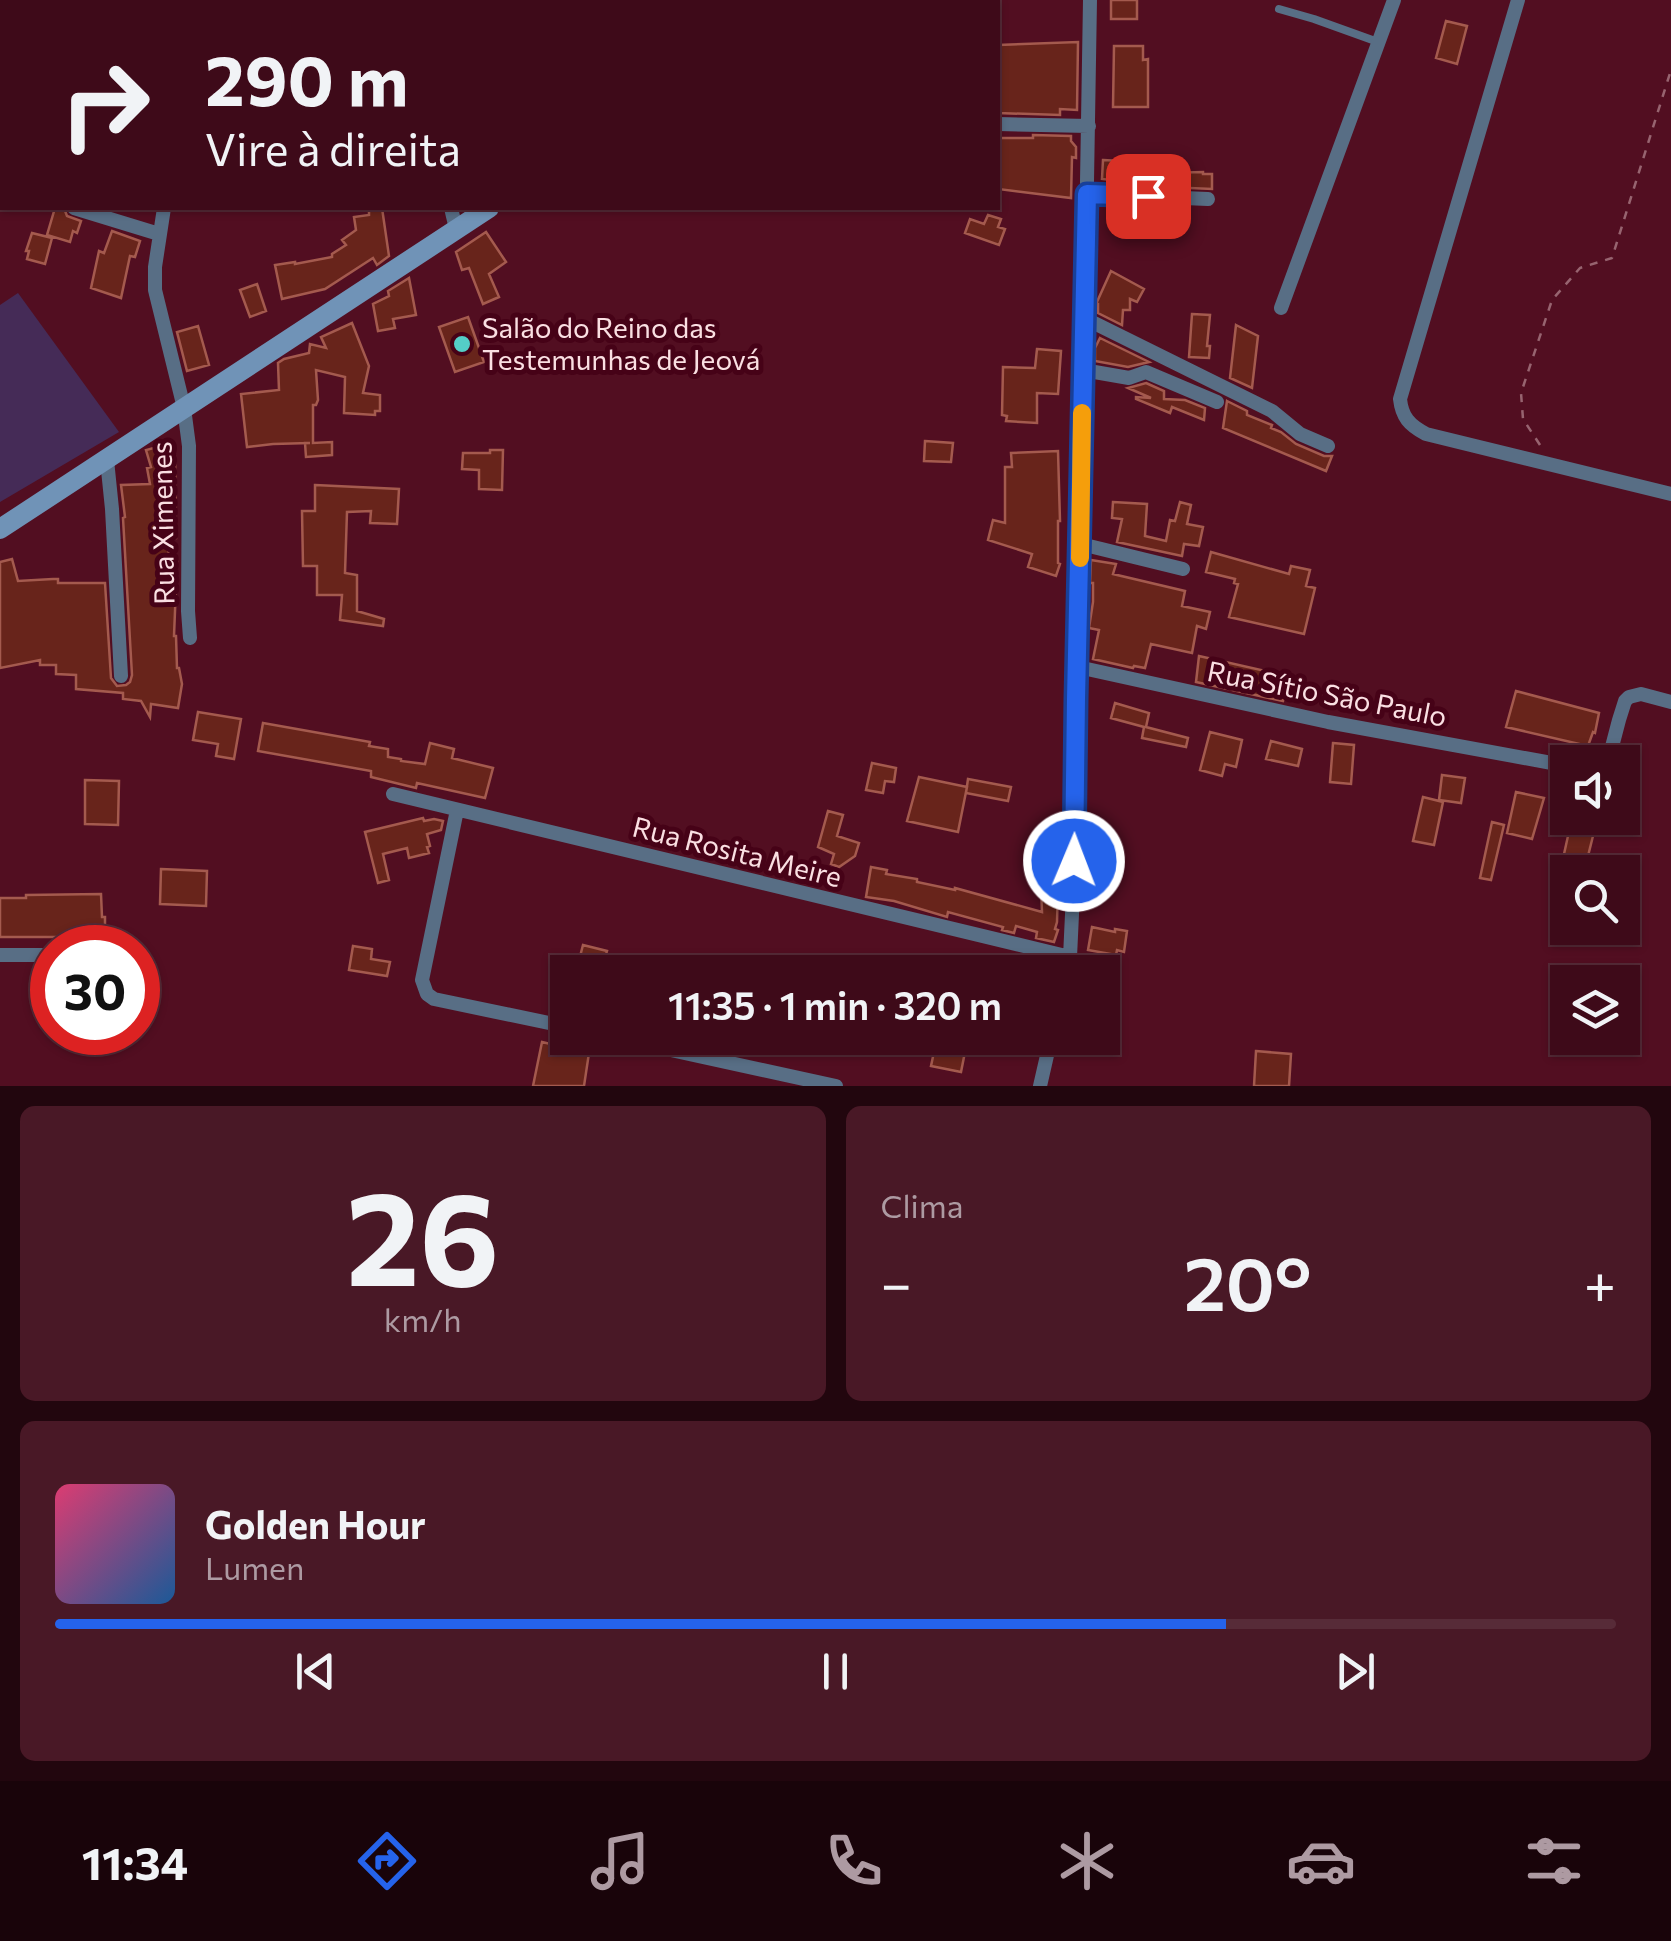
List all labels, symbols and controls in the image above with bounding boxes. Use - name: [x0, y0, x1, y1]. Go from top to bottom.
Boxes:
- text: 290 m: [205, 35, 409, 120]
- icon: right: [40, 40, 170, 170]
- text: Vire à direita: [205, 120, 461, 175]
- pin: [1106, 154, 1191, 239]
- icon: arrive: [1121, 169, 1176, 224]
- place label: Salão do Reino das Testemunhas de Jeová: [482, 310, 760, 376]
- marker: Salão do Reino das Testemunhas de Jeová: [451, 333, 473, 355]
- street label: Rua Ximenes: [144, 441, 180, 605]
- street label: Rua Sítio São Paulo: [1204, 653, 1450, 733]
- map controls: [1550, 745, 1640, 1055]
- button: sound: [1550, 745, 1640, 835]
- street label: Rua Rosita Meire: [629, 809, 845, 893]
- position arrow: [1022, 809, 1126, 913]
- button: search: [1550, 855, 1640, 945]
- speed limit sign: 30: [30, 925, 160, 1055]
- button: layers: [1550, 965, 1640, 1055]
- text: 11:35 · 1 min · 320 m: [668, 981, 1002, 1028]
- text: 26: [346, 1154, 499, 1313]
- text: Clima: [881, 1185, 963, 1225]
- text: 20°: [1184, 1235, 1312, 1326]
- text: −: [881, 1248, 912, 1315]
- text: +: [1584, 1248, 1616, 1315]
- text: km/h: [384, 1299, 462, 1339]
- text: Golden Hour: [205, 1500, 426, 1547]
- text: Lumen: [205, 1547, 304, 1587]
- icon: previous: [288, 1644, 343, 1699]
- icon: pause: [808, 1644, 863, 1699]
- icon: next: [1328, 1644, 1383, 1699]
- icon: directions: [352, 1826, 422, 1896]
- icon: music: [585, 1826, 655, 1896]
- icon: phone: [819, 1826, 889, 1896]
- icon: climate: [1052, 1826, 1122, 1896]
- icon: car: [1286, 1826, 1356, 1896]
- icon: filters: [1519, 1826, 1589, 1896]
- text: 11:34: [82, 1834, 188, 1889]

